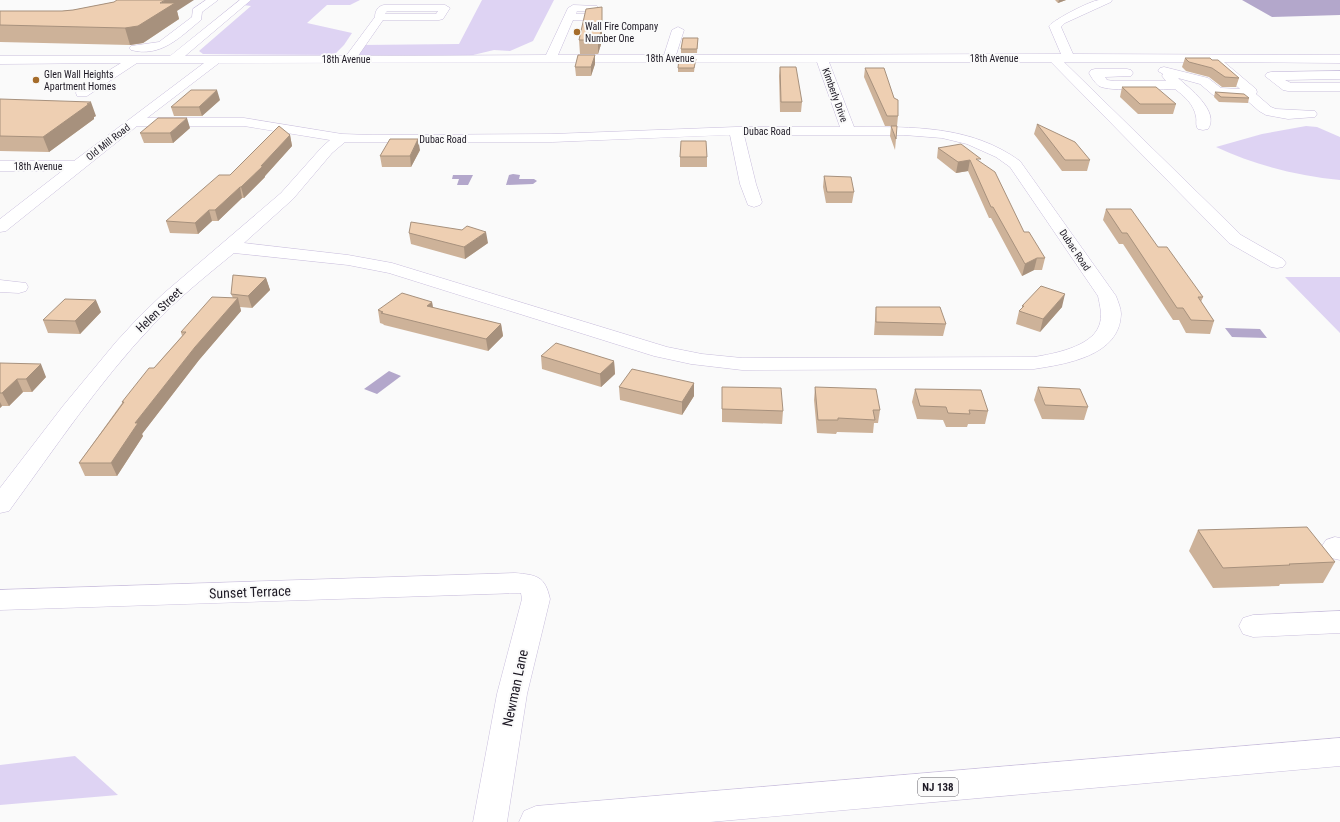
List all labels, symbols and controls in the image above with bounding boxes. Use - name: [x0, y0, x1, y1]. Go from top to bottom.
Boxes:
- place label: Wall Fire Company Number One: [585, 21, 658, 44]
- marker: Wall Fire Company Number One: [572, 27, 582, 37]
- street label: 18th Avenue: [646, 53, 695, 64]
- street label: 18th Avenue: [970, 53, 1019, 64]
- street label: 18th Avenue: [322, 54, 371, 65]
- street label: Kimberly Drive: [820, 66, 850, 124]
- place label: Glen Wall Heights Apartment Homes: [44, 69, 116, 92]
- marker: Glen Wall Heights Apartment Homes: [31, 75, 41, 85]
- street label: Old Mill Road: [84, 122, 132, 162]
- street label: Dubac Road: [743, 126, 791, 137]
- street label: Dubac Road: [419, 134, 467, 145]
- street label: 18th Avenue: [14, 161, 63, 172]
- street label: Dubac Road: [1057, 227, 1093, 273]
- street label: Helen Street: [133, 284, 185, 335]
- street label: Sunset Terrace: [209, 583, 292, 601]
- street label: Newman Lane: [499, 648, 531, 728]
- road number: NJ 138: [918, 778, 958, 796]

